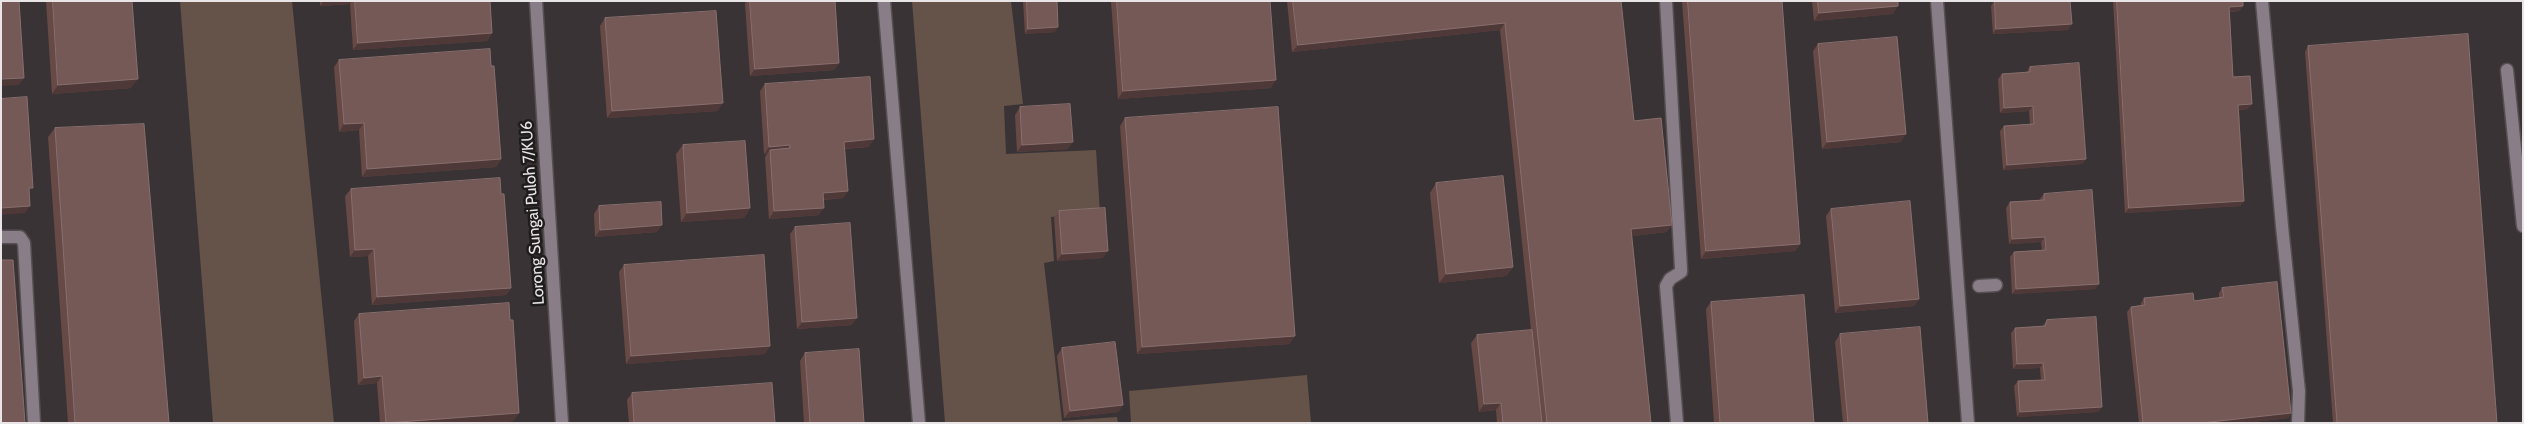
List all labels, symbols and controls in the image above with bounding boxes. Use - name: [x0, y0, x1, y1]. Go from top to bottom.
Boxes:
- street label: Lorong Sungai Puloh 7/KU6: [517, 120, 549, 306]

